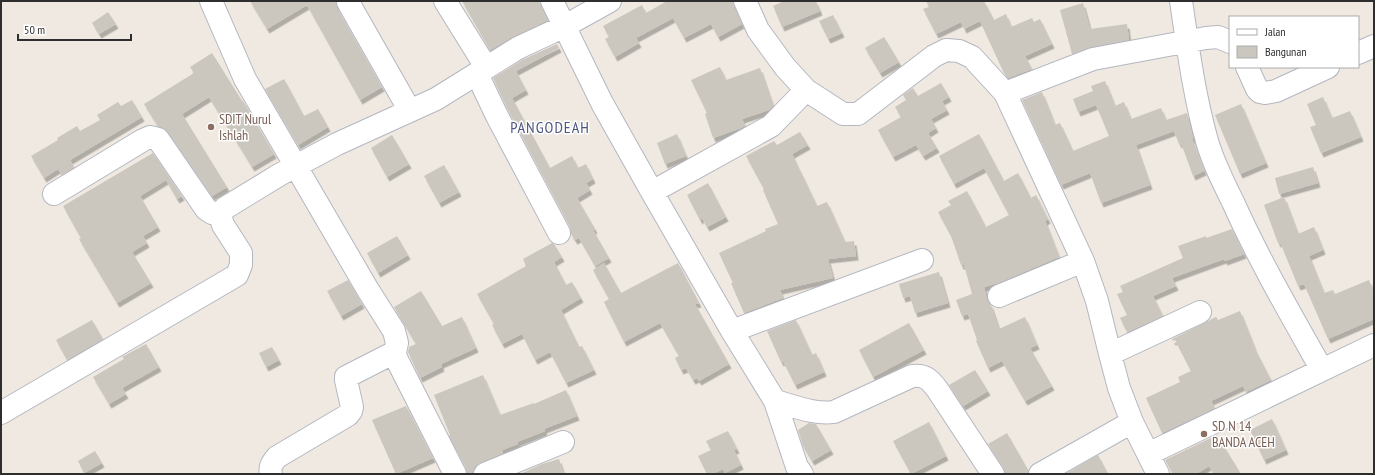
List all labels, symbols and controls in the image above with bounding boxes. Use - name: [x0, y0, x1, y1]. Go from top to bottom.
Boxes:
- scale bar: [18, 16, 131, 42]
- legend: [1229, 16, 1359, 68]
- text: 50 m: [24, 22, 45, 37]
- text: Jalan: [1264, 24, 1286, 39]
- text: Bangunan: [1265, 44, 1306, 59]
- place label: SDIT Nurul Ishlah: [219, 110, 272, 144]
- district label: PANGODEAH: [510, 117, 590, 137]
- marker: SDIT Nurul Ishlah: [206, 122, 216, 132]
- place label: SD N 14 BANDA ACEH: [1212, 417, 1275, 451]
- marker: SD N 14 BANDA ACEH: [1199, 429, 1209, 439]

